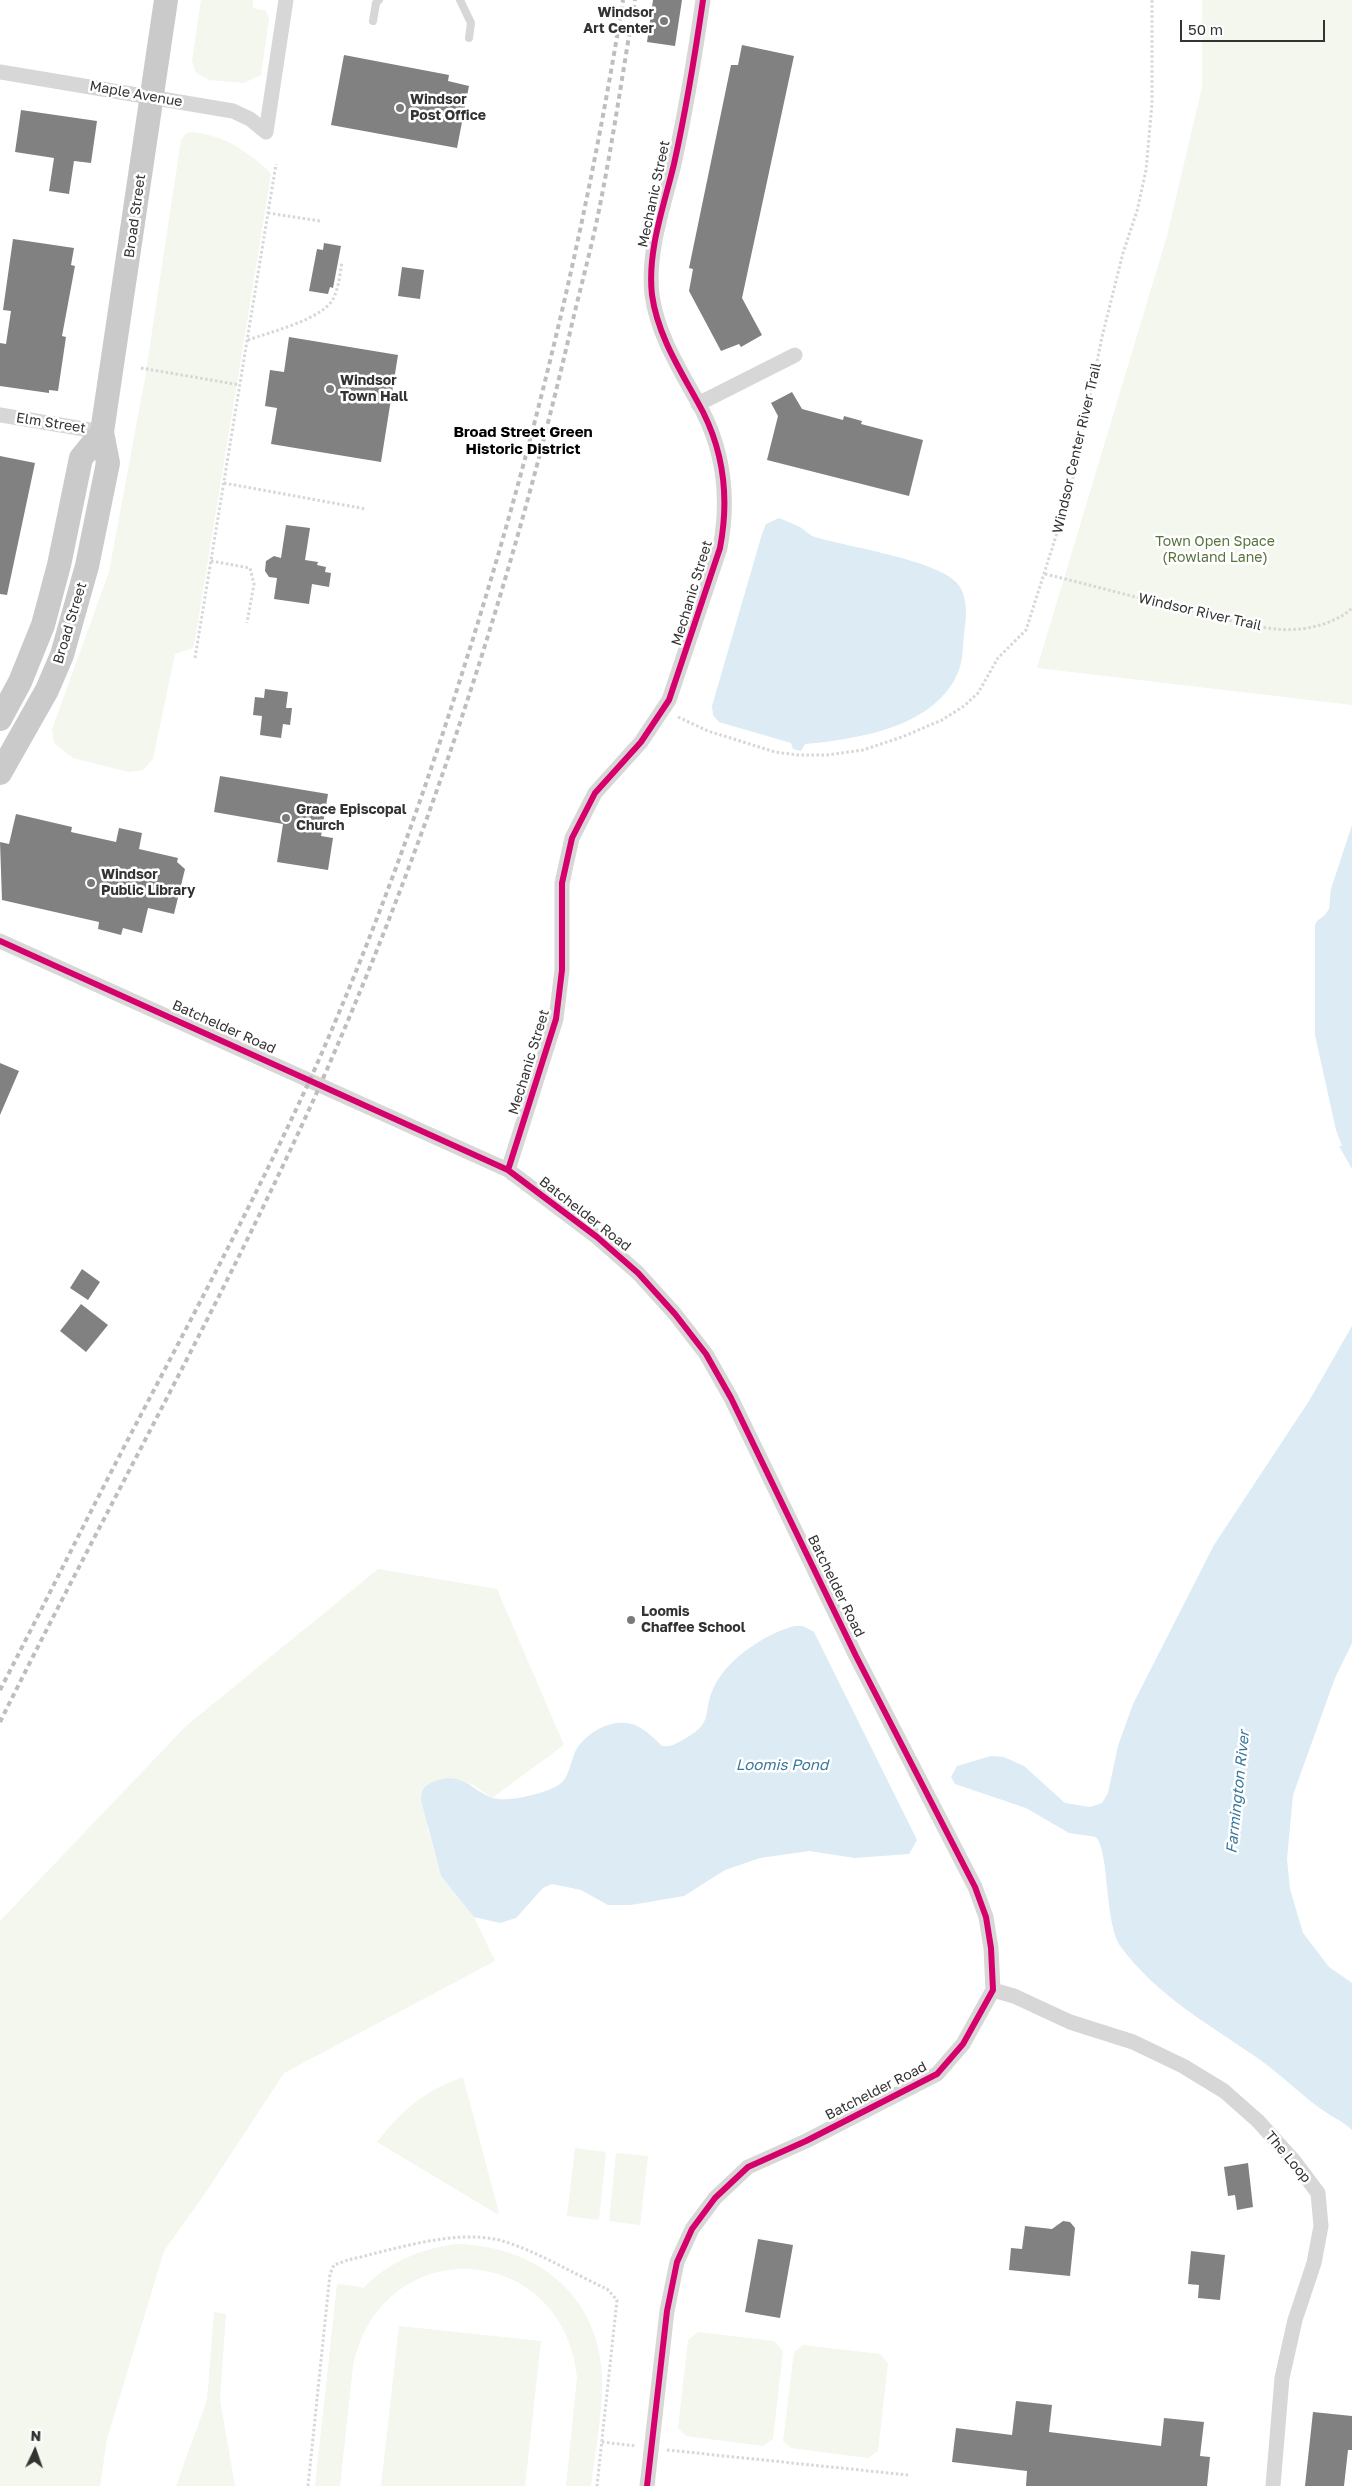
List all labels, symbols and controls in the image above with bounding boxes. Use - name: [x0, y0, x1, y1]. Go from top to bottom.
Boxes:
- place label: Windsor Art Center: [583, 5, 654, 38]
- scale bar: [1182, 10, 1327, 42]
- marker: Windsor Art Center: [658, 15, 670, 27]
- text: 50 m: [1188, 20, 1223, 38]
- street label: Maple Avenue: [88, 78, 184, 110]
- place label: Windsor Post Office: [410, 92, 486, 124]
- marker: Windsor Post Office: [394, 102, 406, 114]
- street label: Mechanic Street: [634, 139, 674, 249]
- street label: Broad Street: [121, 173, 149, 259]
- street label: Windsor Center River Trail: [1049, 361, 1105, 535]
- place label: Windsor Town Hall: [340, 373, 408, 406]
- marker: Windsor Town Hall: [324, 383, 336, 395]
- street label: Elm Street: [15, 409, 87, 437]
- district label: Broad Street Green Historic District: [453, 423, 593, 458]
- park label: Town Open Space (Rowland Lane): [1155, 534, 1275, 566]
- street label: Mechanic Street: [668, 538, 716, 648]
- street label: Broad Street: [50, 580, 90, 666]
- street label: Windsor River Trail: [1137, 590, 1263, 634]
- place label: Grace Episcopal Church: [296, 802, 406, 834]
- marker: Grace Episcopal Church: [280, 812, 292, 824]
- place label: Windsor Public Library: [101, 867, 195, 900]
- marker: Windsor Public Library: [85, 877, 97, 889]
- street label: Batchelder Road: [170, 997, 278, 1057]
- street label: Mechanic Street: [505, 1007, 553, 1117]
- street label: Batchelder Road: [536, 1173, 634, 1255]
- street label: Batchelder Road: [804, 1532, 868, 1640]
- place label: Loomis Chaffee School: [641, 1604, 745, 1636]
- marker: Loomis Chaffee School: [625, 1614, 637, 1626]
- water label: Farmington River: [1223, 1730, 1253, 1854]
- water label: Loomis Pond: [736, 1756, 828, 1774]
- street label: Batchelder Road: [823, 2058, 929, 2124]
- street label: The Loop: [1262, 2128, 1314, 2186]
- north arrow: [10, 2426, 60, 2476]
- text: N: [30, 2427, 42, 2444]

